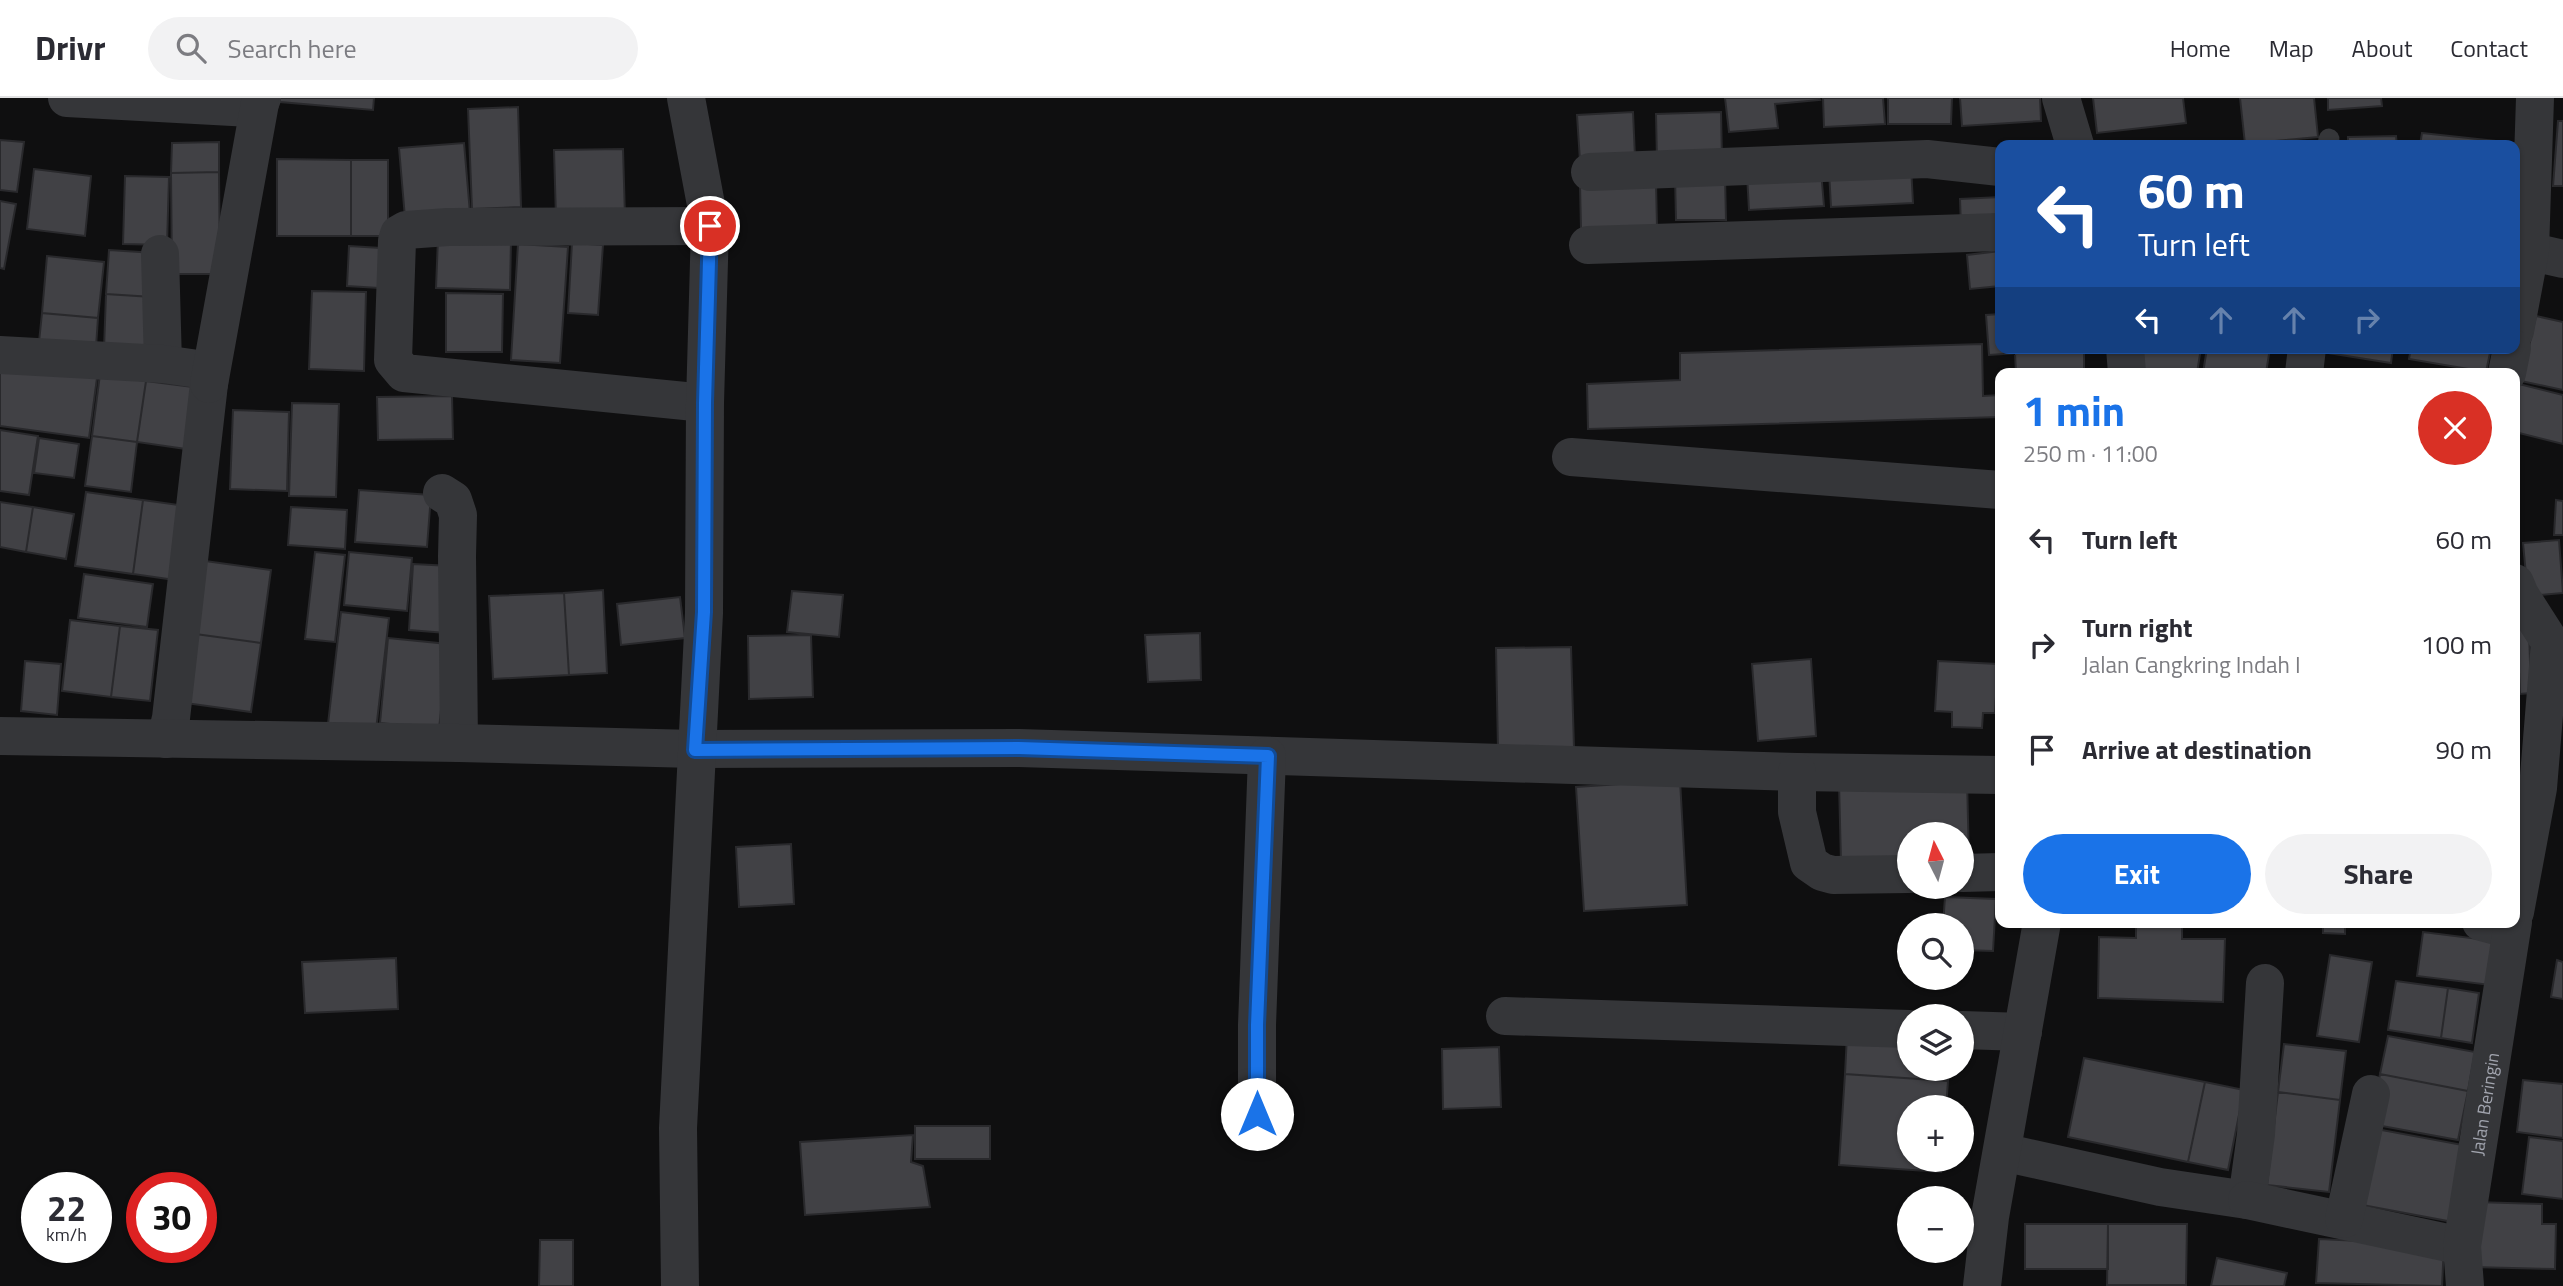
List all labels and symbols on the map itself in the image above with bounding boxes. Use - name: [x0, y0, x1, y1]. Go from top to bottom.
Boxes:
- pin: [680, 196, 740, 256]
- north arrow: [1897, 822, 1974, 900]
- street label: Jalan Beringin: [2463, 1050, 2506, 1157]
- position arrow: [1220, 1077, 1294, 1151]
- speed limit sign: 30: [126, 1172, 217, 1263]

